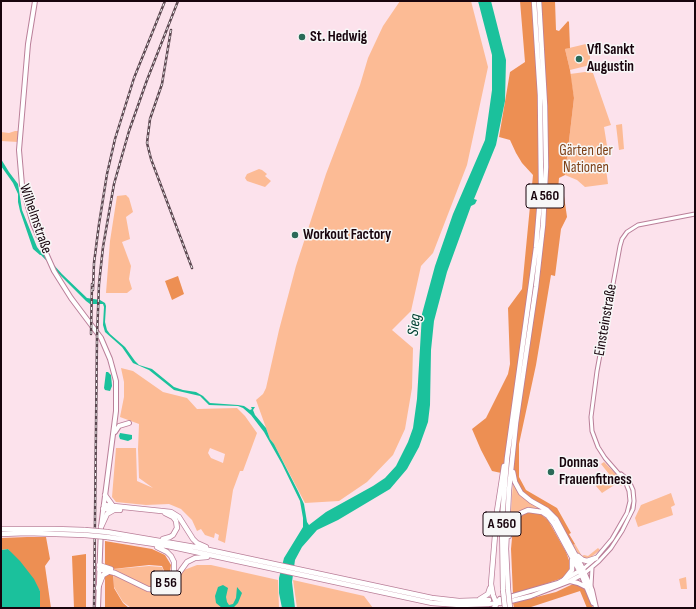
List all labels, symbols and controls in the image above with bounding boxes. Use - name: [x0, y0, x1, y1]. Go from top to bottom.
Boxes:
- place label: St. Hedwig: [310, 28, 367, 46]
- marker: St. Hedwig: [297, 32, 307, 42]
- place label: Vfl Sankt Augustin: [587, 41, 634, 76]
- marker: Vfl Sankt Augustin: [574, 54, 584, 64]
- park label: Gärten der Nationen: [559, 142, 613, 177]
- street label: Wilhelmstraße: [15, 182, 55, 256]
- road number: A 560: [526, 184, 564, 208]
- place label: Workout Factory: [303, 226, 391, 244]
- marker: Workout Factory: [290, 230, 300, 240]
- street label: Einsteinstraße: [591, 283, 621, 357]
- water label: Sieg: [404, 313, 426, 337]
- place label: Donnas Frauenfitness: [559, 454, 632, 489]
- marker: Donnas Frauenfitness: [546, 467, 556, 477]
- road number: A 560: [483, 512, 521, 536]
- road number: B 56: [151, 571, 181, 595]

